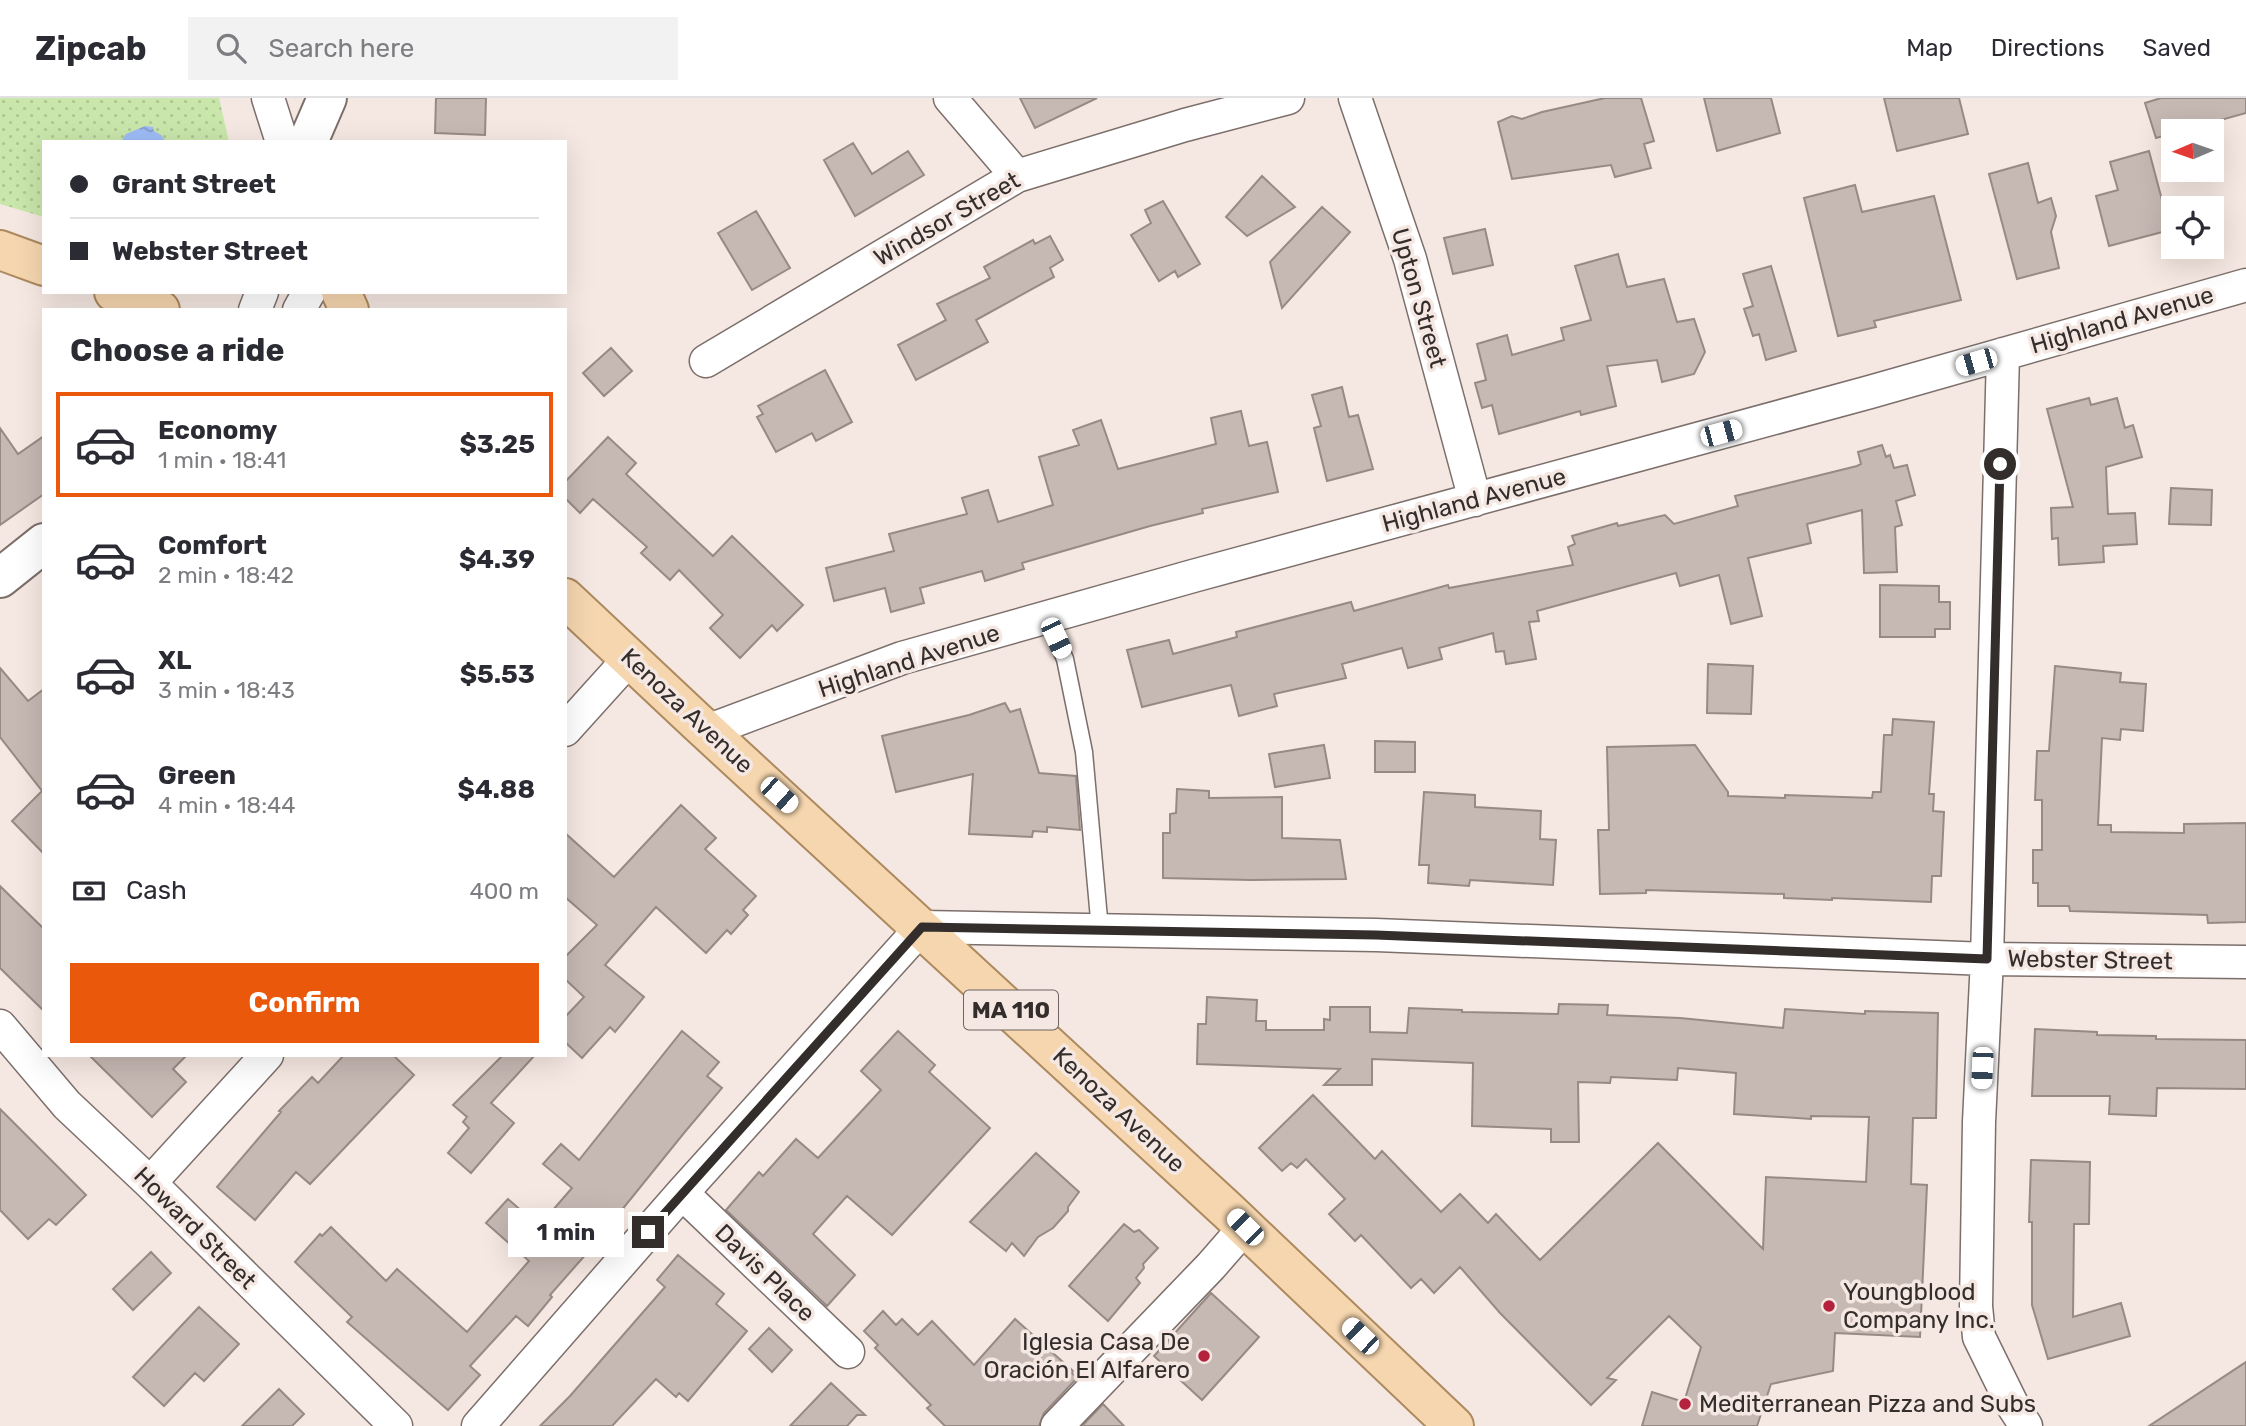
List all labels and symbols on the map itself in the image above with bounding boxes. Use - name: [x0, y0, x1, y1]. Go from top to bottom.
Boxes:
- north arrow: [2161, 119, 2224, 182]
- street label: Windsor Street: [869, 166, 1025, 272]
- street label: Upton Street: [1386, 225, 1452, 371]
- street label: Highland Avenue: [2027, 280, 2217, 360]
- car: [1953, 346, 2000, 378]
- car: [1698, 417, 1745, 449]
- route start: [1984, 448, 2016, 480]
- street label: Highland Avenue: [1379, 462, 1569, 538]
- car: [1038, 615, 1075, 661]
- street label: Highland Avenue: [815, 618, 1003, 704]
- street label: Kenoza Avenue: [615, 643, 759, 779]
- car: [757, 773, 802, 817]
- street label: Webster Street: [2007, 945, 2173, 975]
- road number: MA 110: [964, 990, 1058, 1029]
- street label: Kenoza Avenue: [1047, 1042, 1191, 1178]
- car: [1971, 1046, 1994, 1090]
- street label: Howard Street: [128, 1161, 262, 1295]
- car: [1223, 1205, 1268, 1249]
- callout: 1 min: [508, 1208, 624, 1256]
- route end: [632, 1216, 664, 1248]
- street label: Davis Place: [709, 1218, 821, 1328]
- place label: Youngblood Company Inc.: [1843, 1278, 1995, 1334]
- marker: Youngblood Company Inc.: [1821, 1298, 1837, 1314]
- car: [1338, 1314, 1383, 1358]
- place label: Iglesia Casa De Oración El Alfarero: [983, 1328, 1190, 1384]
- marker: Iglesia Casa De Oración El Alfarero: [1196, 1348, 1212, 1364]
- place label: Mediterranean Pizza and Subs: [1699, 1390, 2036, 1418]
- marker: Mediterranean Pizza and Subs: [1677, 1396, 1693, 1412]

